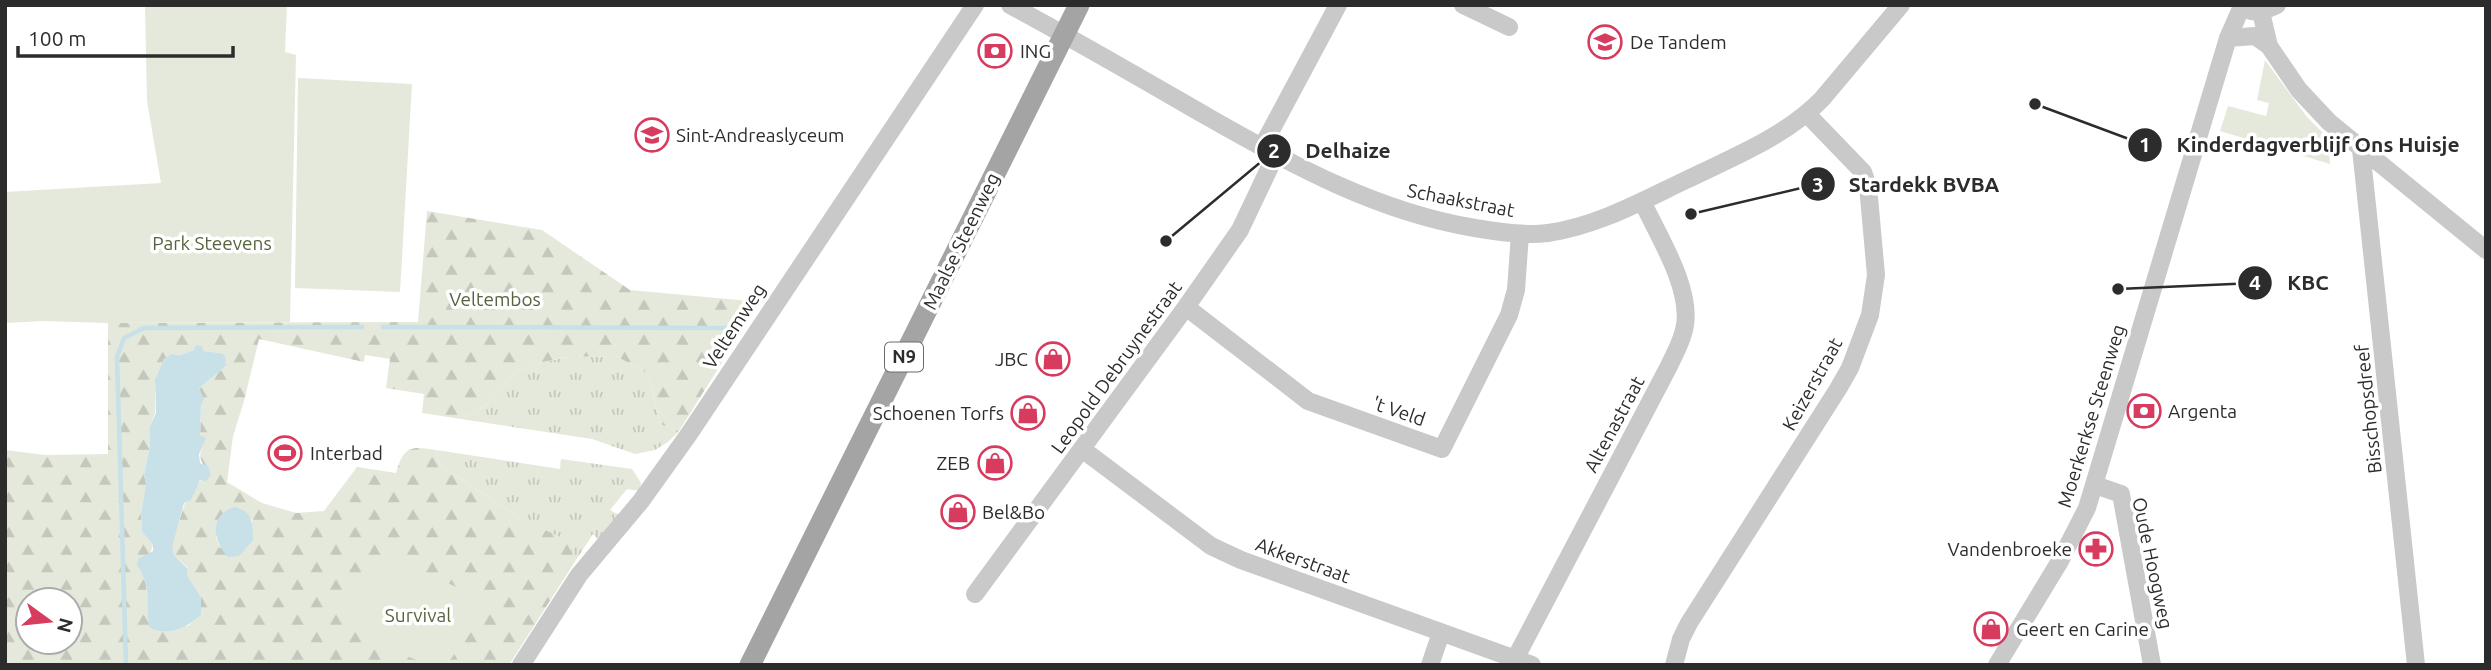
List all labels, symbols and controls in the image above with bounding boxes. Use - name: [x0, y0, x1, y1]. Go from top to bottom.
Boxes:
- scale bar: [18, 14, 233, 58]
- school or university icon: De Tandem: [1586, 23, 1624, 61]
- text: 100 m: [28, 26, 86, 50]
- place label: De Tandem: [1630, 31, 1727, 53]
- bank icon: ING: [976, 32, 1014, 70]
- place label: ING: [1020, 40, 1051, 62]
- school or university icon: Sint-Andreaslyceum: [633, 116, 671, 154]
- place label: Sint-Andreaslyceum: [676, 124, 844, 146]
- callout: Kinderdagverblijf Ons Huisje: [2128, 124, 2474, 166]
- callout: Delhaize: [1256, 130, 1405, 172]
- text: 1: [2139, 132, 2151, 156]
- text: Kinderdagverblijf Ons Huisje: [2177, 132, 2460, 156]
- text: 2: [1268, 138, 1280, 162]
- text: Delhaize: [1305, 138, 1391, 162]
- callout: Stardekk BVBA: [1800, 163, 2013, 205]
- street label: Maalse Steenweg: [918, 169, 1004, 313]
- text: 3: [1812, 172, 1824, 196]
- text: Stardekk BVBA: [1849, 172, 1999, 196]
- street label: Schaakstraat: [1406, 179, 1517, 221]
- park label: Park Steevens: [152, 232, 272, 254]
- callout: KBC: [2238, 262, 2342, 304]
- text: 4: [2249, 270, 2261, 294]
- text: KBC: [2287, 270, 2329, 294]
- street label: Leopold Debruynestraat: [1046, 276, 1186, 457]
- street label: Veltemweg: [698, 279, 770, 373]
- park label: Veltembos: [449, 288, 541, 310]
- street label: Moerkerkse Steenweg: [2053, 322, 2129, 510]
- street label: Keizerstraat: [1778, 333, 1847, 434]
- shop icon: JBC: [1034, 340, 1072, 378]
- road number: N9: [885, 342, 923, 372]
- street label: Bisschopsdreef: [2350, 343, 2386, 475]
- place label: JBC: [995, 348, 1028, 370]
- street label: Altenastraat: [1579, 372, 1649, 476]
- street label: 't Veld: [1370, 392, 1428, 430]
- bank icon: Argenta: [2125, 392, 2163, 430]
- shop icon: Schoenen Torfs: [1009, 394, 1047, 432]
- place label: Argenta: [2168, 400, 2237, 422]
- place label: Schoenen Torfs: [873, 402, 1004, 424]
- sports icon: Interbad: [266, 434, 304, 472]
- place label: Interbad: [310, 442, 383, 464]
- shop icon: ZEB: [976, 444, 1014, 482]
- place label: ZEB: [937, 452, 970, 474]
- shop icon: Bel&Bo: [939, 493, 977, 531]
- street label: Oude Hoogweg: [2128, 495, 2178, 631]
- place label: Bel&Bo: [982, 501, 1045, 523]
- pharmacy icon: Vandenbroeke: [2077, 530, 2115, 568]
- street label: Akkerstraat: [1253, 533, 1354, 587]
- place label: Vandenbroeke: [1948, 538, 2072, 560]
- north arrow: [14, 586, 84, 656]
- park label: Survival: [385, 604, 451, 626]
- shop icon: Geert en Carine: [1972, 610, 2010, 648]
- text: N: [53, 616, 78, 635]
- place label: Geert en Carine: [2016, 618, 2149, 640]

